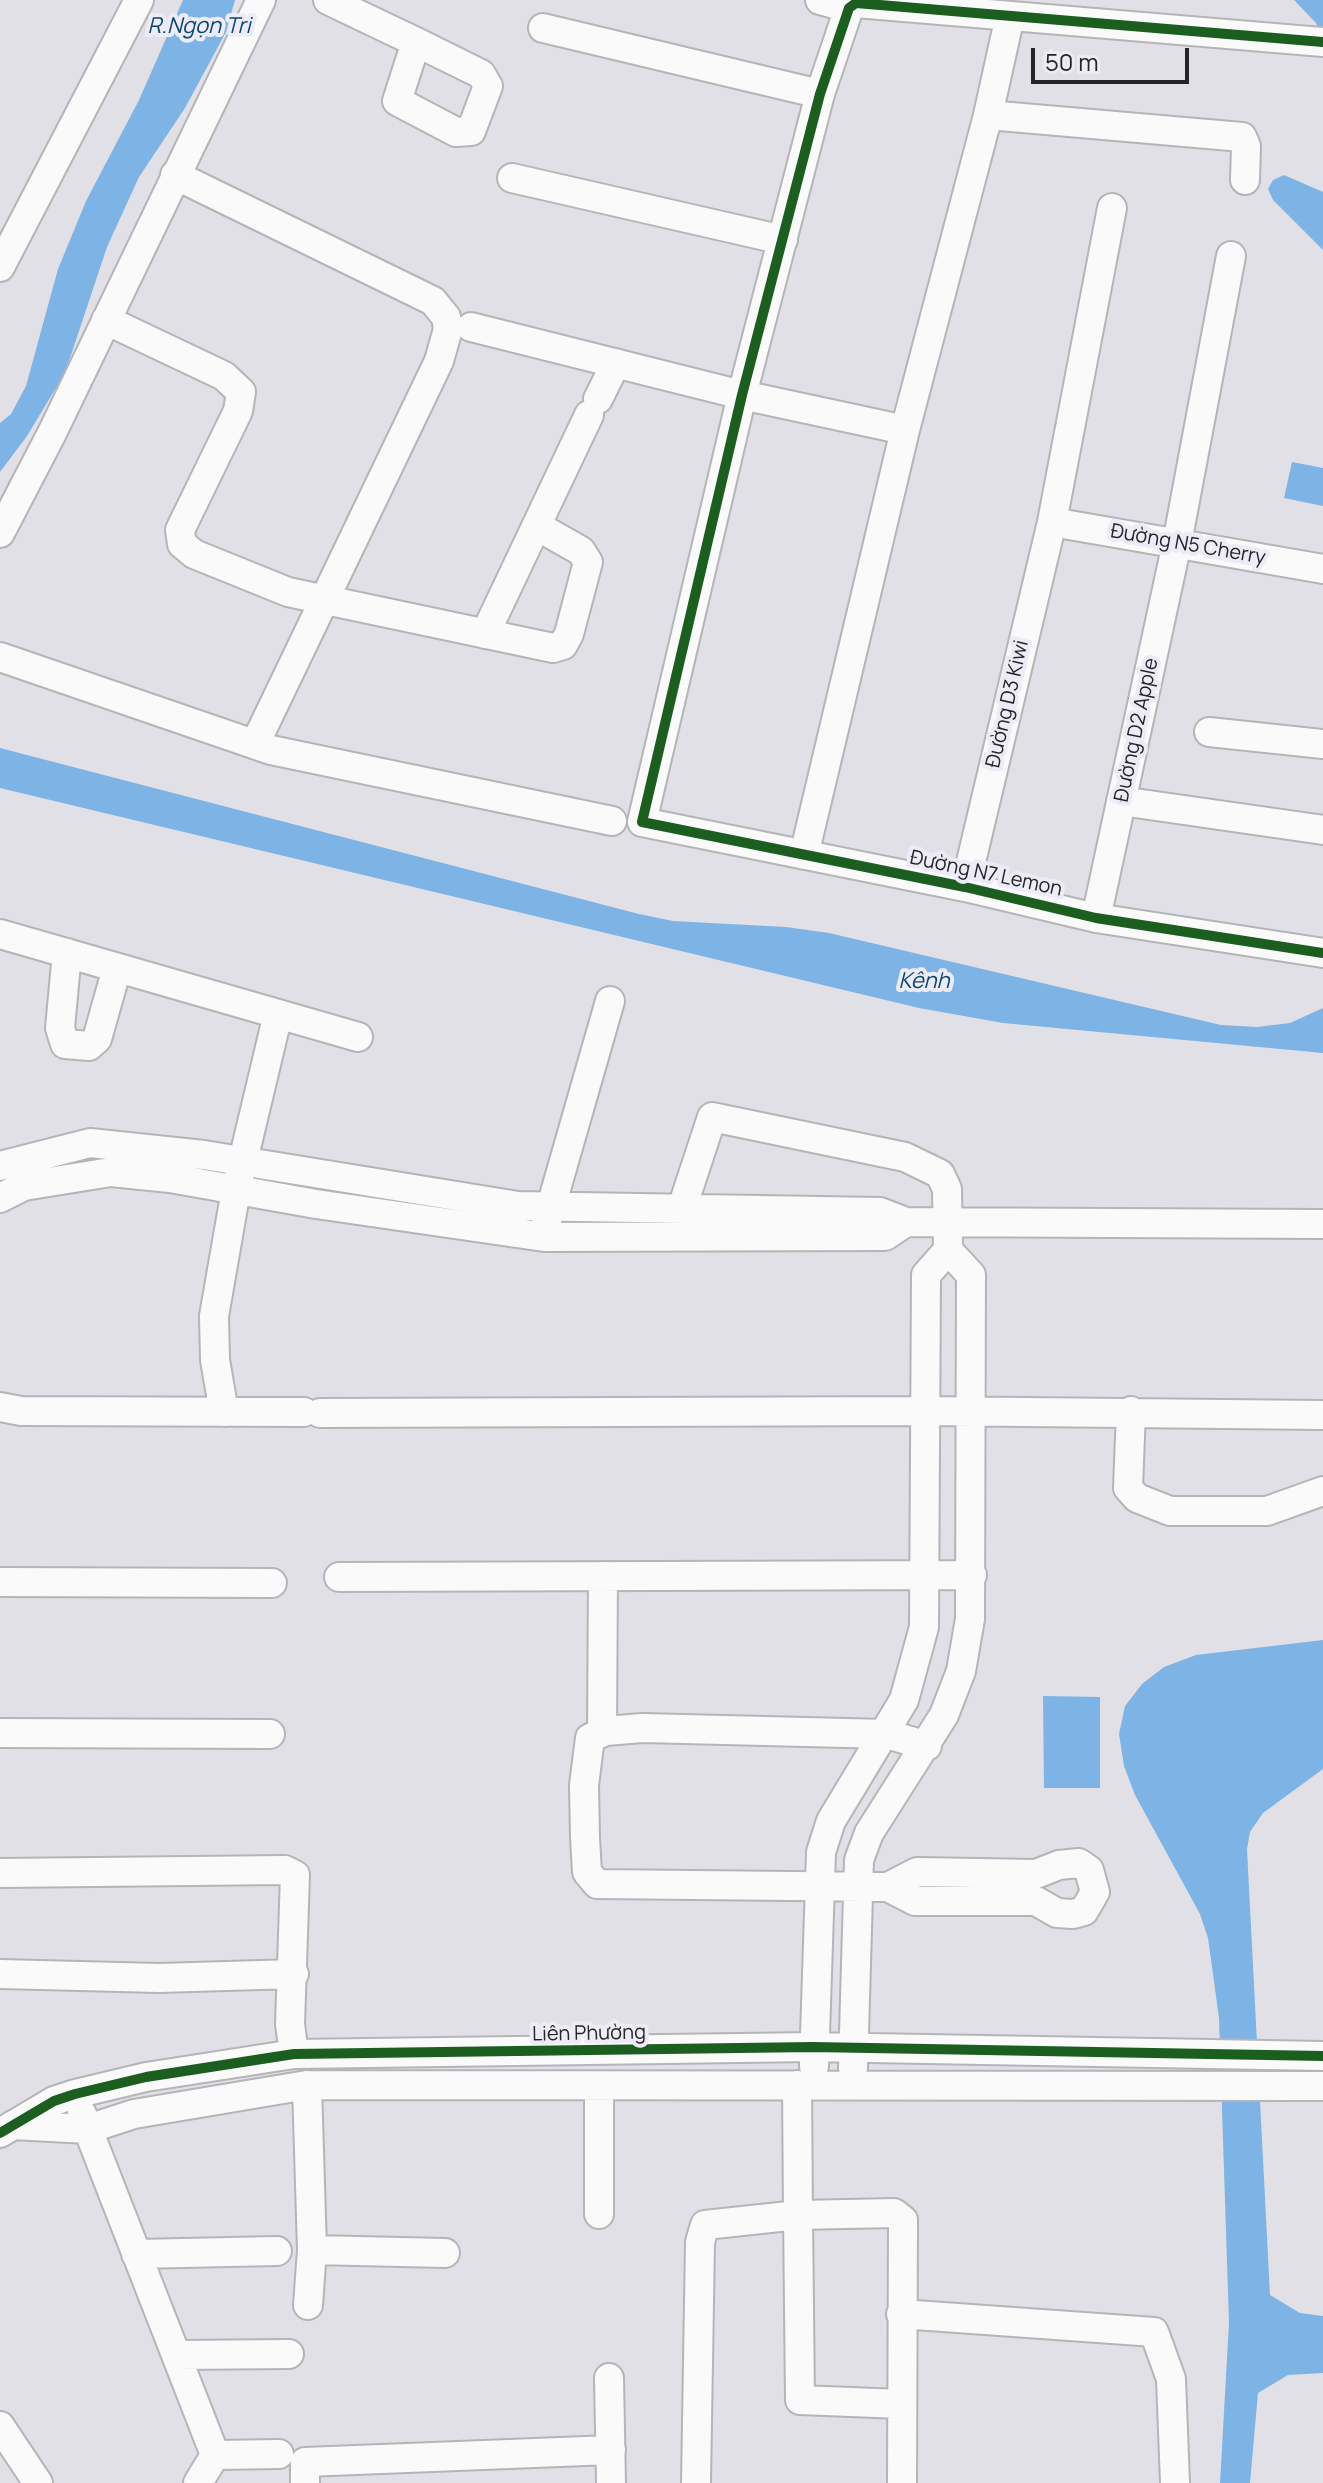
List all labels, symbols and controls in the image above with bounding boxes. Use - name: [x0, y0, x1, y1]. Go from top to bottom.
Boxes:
- water label: R.Ngọn Tri: [147, 14, 251, 40]
- scale bar: [1035, 32, 1193, 82]
- text: 50 m: [1045, 45, 1099, 78]
- street label: Đường N5 Cherry: [1109, 520, 1267, 570]
- street label: Đường D3 Kiwi: [982, 638, 1034, 770]
- street label: Đường D2 Apple: [1110, 656, 1164, 804]
- street label: Đường N7 Lemon: [908, 846, 1064, 902]
- water label: Kênh: [898, 969, 950, 995]
- street label: Liên Phường: [532, 2021, 646, 2047]

